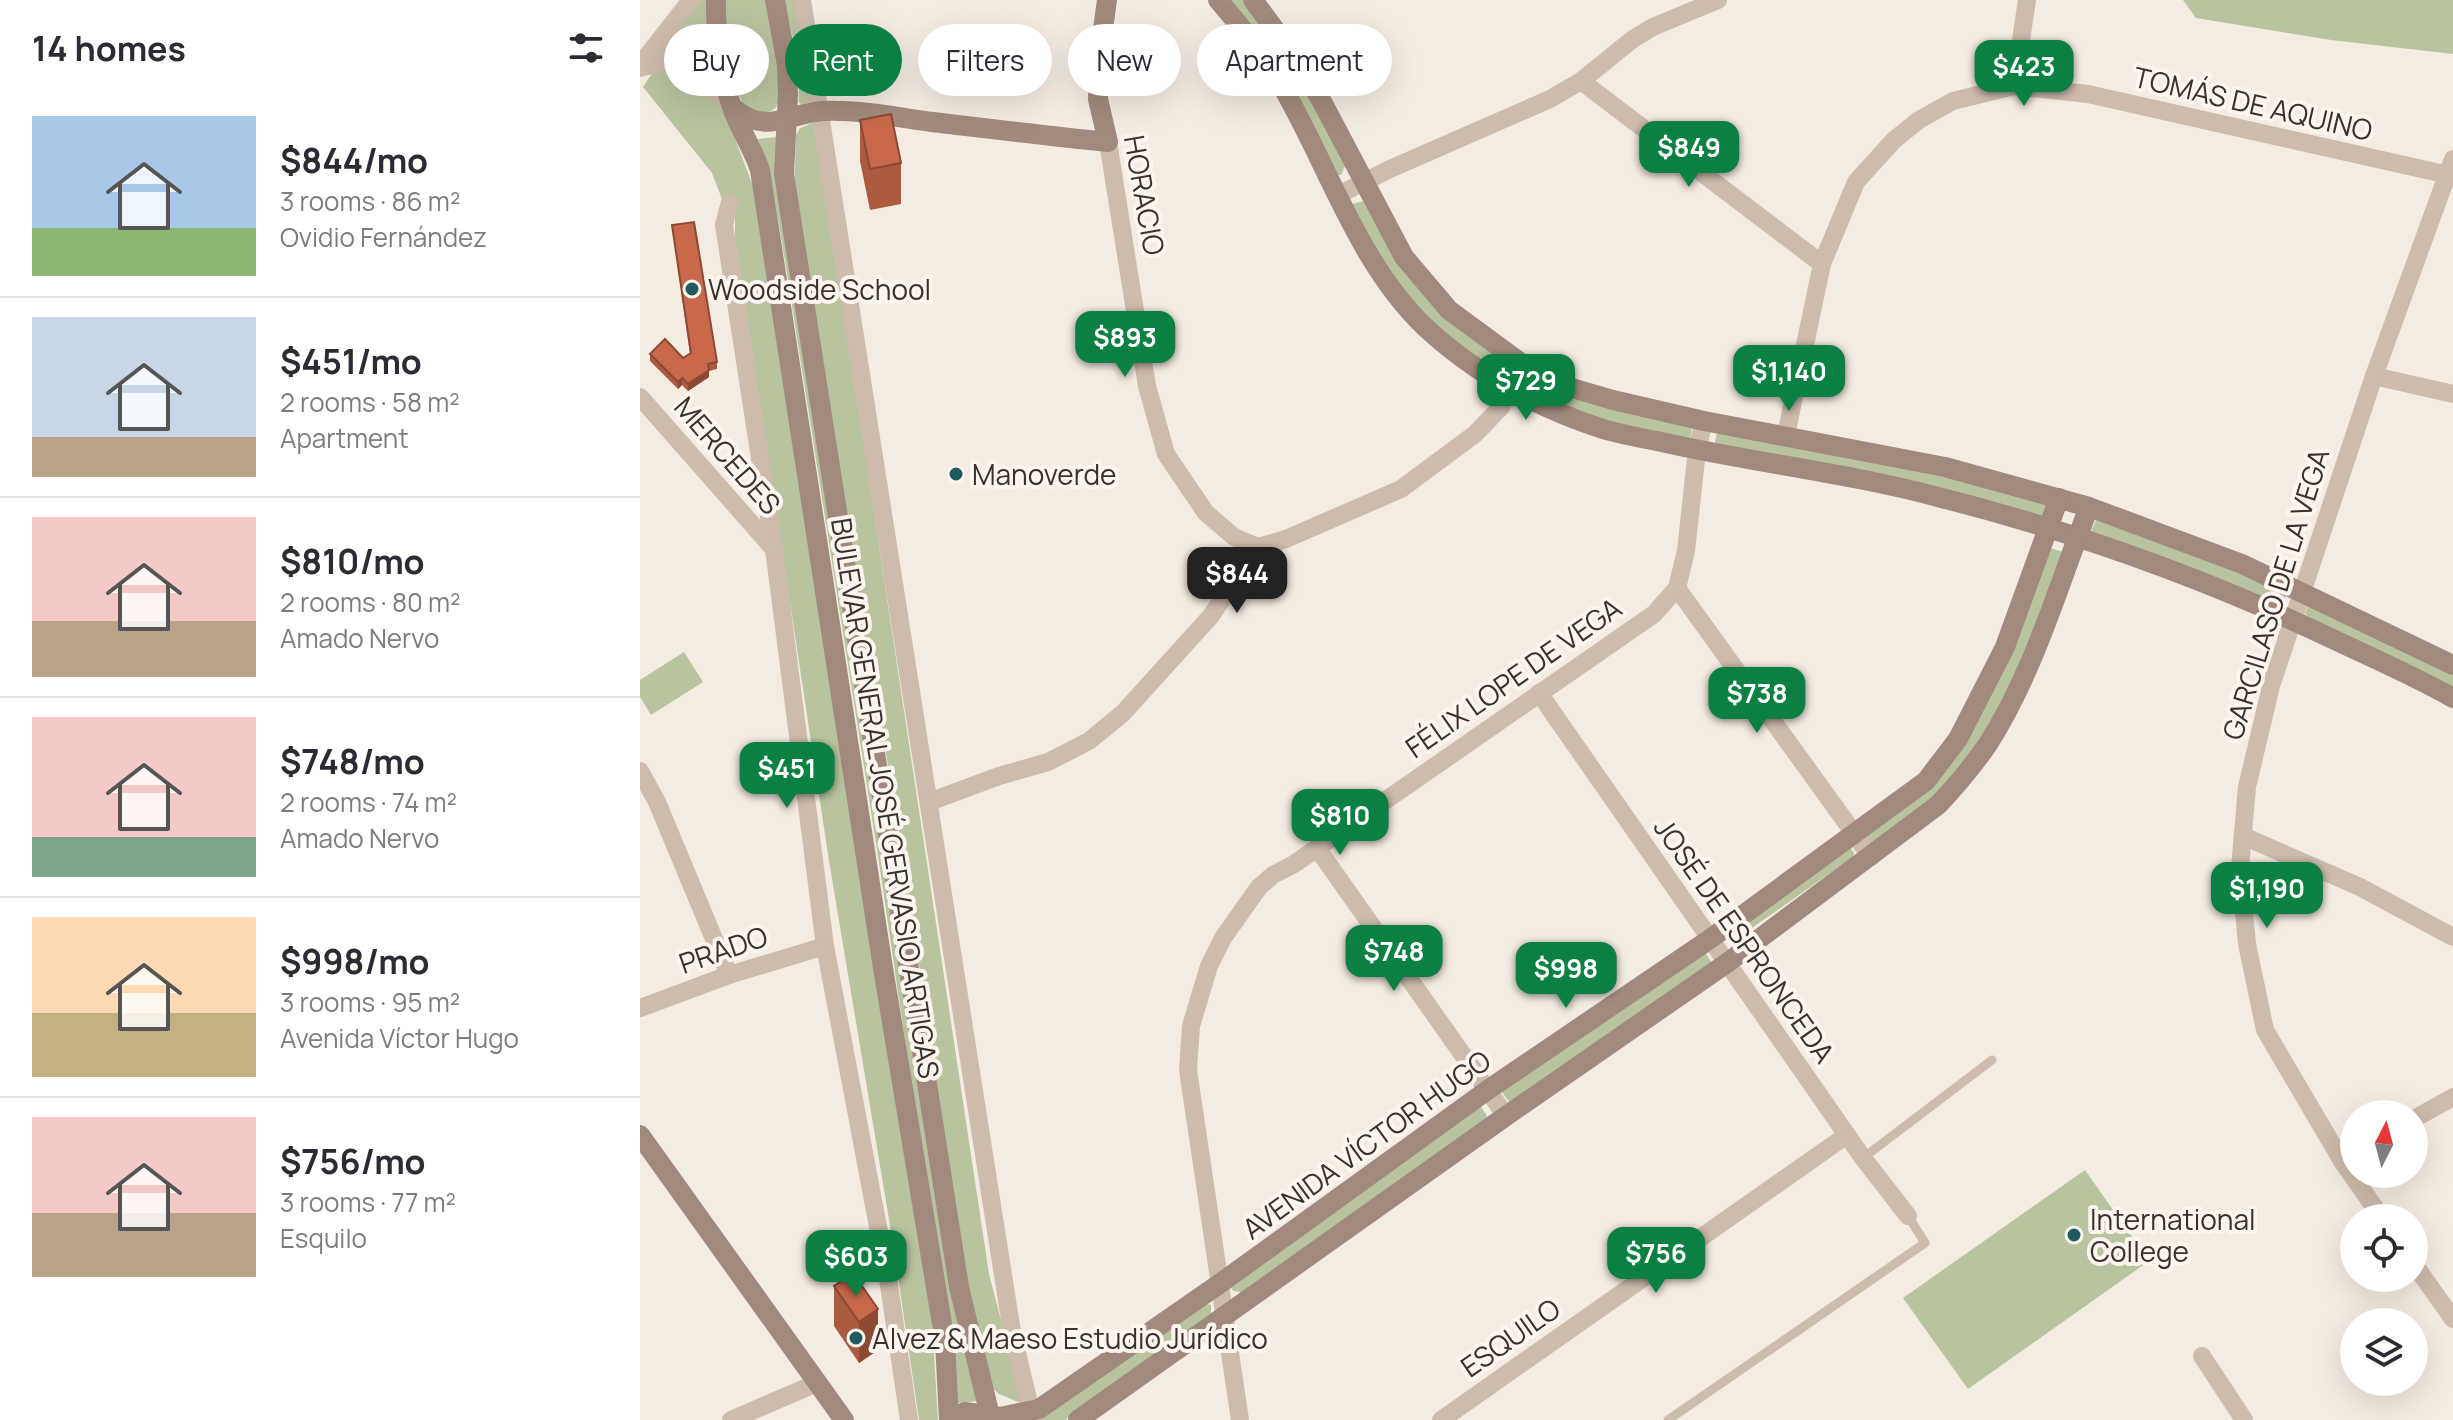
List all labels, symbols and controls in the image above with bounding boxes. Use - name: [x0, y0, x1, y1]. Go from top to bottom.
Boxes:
- chip: Buy: [664, 24, 769, 96]
- chip: Rent: [785, 24, 902, 96]
- chip: Filters: [918, 24, 1052, 96]
- chip: New: [1068, 24, 1181, 96]
- chip: Apartment: [1197, 24, 1392, 96]
- text: 14 homes: [32, 25, 186, 71]
- icon: filters: [564, 26, 608, 70]
- pin: $423: [1977, 40, 2071, 108]
- text: $423: [1993, 48, 2055, 84]
- street label: TOMÁS DE AQUINO: [2130, 57, 2376, 149]
- pin: $849: [1642, 121, 1736, 189]
- text: $849: [1657, 129, 1721, 165]
- street label: HORACIO: [1116, 132, 1174, 258]
- text: $844/mo: [280, 137, 428, 183]
- icon: home: [96, 148, 192, 244]
- text: 3 rooms · 86 m²: [280, 183, 460, 219]
- text: Ovidio Fernández: [280, 219, 487, 255]
- place label: Woodside School: [708, 270, 931, 308]
- marker: Woodside School: [683, 280, 701, 298]
- pin: $893: [1078, 311, 1172, 379]
- text: $893: [1093, 319, 1157, 355]
- text: $451/mo: [280, 338, 422, 384]
- pin: $1,140: [1724, 345, 1854, 413]
- icon: home: [96, 349, 192, 445]
- text: $1,140: [1751, 353, 1827, 389]
- pin: $729: [1479, 354, 1573, 422]
- text: $729: [1495, 362, 1557, 398]
- text: 2 rooms · 58 m²: [280, 384, 460, 420]
- street label: MERCEDES: [666, 388, 790, 522]
- text: Apartment: [280, 420, 409, 456]
- street label: GARCILASO DE LA VEGA: [2213, 444, 2337, 744]
- place label: Manoverde: [972, 455, 1116, 493]
- marker: Manoverde: [947, 465, 965, 483]
- street label: BULEVAR GENERAL JOSÉ GERVASIO ARTIGAS: [823, 515, 949, 1081]
- text: $810/mo: [280, 538, 424, 584]
- pin: $844: [1190, 547, 1284, 615]
- icon: home: [96, 549, 192, 645]
- text: $844: [1205, 555, 1269, 591]
- text: 2 rooms · 80 m²: [280, 584, 460, 620]
- street label: FÉLIX LOPE DE VEGA: [1398, 588, 1629, 766]
- text: Amado Nervo: [280, 620, 439, 656]
- pin: $738: [1710, 667, 1804, 735]
- text: $738: [1726, 675, 1788, 711]
- text: $748/mo: [280, 738, 425, 784]
- pin: $451: [740, 742, 834, 810]
- icon: home: [96, 749, 192, 845]
- text: $451: [758, 750, 816, 786]
- text: 2 rooms · 74 m²: [280, 784, 457, 820]
- pin: $810: [1293, 789, 1387, 857]
- text: $810: [1310, 797, 1370, 833]
- street label: JOSÉ DE ESPRONCEDA: [1646, 810, 1844, 1070]
- text: Amado Nervo: [280, 820, 439, 856]
- pin: $1,190: [2202, 862, 2332, 930]
- text: $1,190: [2229, 870, 2305, 906]
- street label: PRADO: [674, 916, 772, 982]
- pin: $748: [1347, 925, 1441, 993]
- text: $748: [1364, 933, 1424, 969]
- text: $998/mo: [280, 938, 429, 984]
- pin: $998: [1519, 942, 1613, 1010]
- icon: home: [96, 949, 192, 1045]
- text: $998: [1534, 950, 1598, 986]
- text: 3 rooms · 95 m²: [280, 984, 460, 1020]
- text: Avenida Víctor Hugo: [280, 1020, 519, 1056]
- street label: AVENIDA VÍCTOR HUGO: [1234, 1041, 1498, 1247]
- north arrow: [2340, 1100, 2428, 1188]
- map controls: [2340, 1100, 2428, 1396]
- text: $756/mo: [280, 1138, 426, 1184]
- icon: home: [96, 1149, 192, 1245]
- text: 3 rooms · 77 m²: [280, 1184, 456, 1220]
- place label: International College: [2090, 1200, 2256, 1270]
- button: locate: [2340, 1204, 2428, 1292]
- text: Esquilo: [280, 1220, 367, 1256]
- marker: International College: [2065, 1226, 2083, 1244]
- pin: $756: [1609, 1227, 1703, 1295]
- pin: $603: [809, 1230, 903, 1298]
- text: $756: [1625, 1235, 1687, 1271]
- text: $603: [824, 1238, 888, 1274]
- street label: ESQUILO: [1453, 1289, 1567, 1385]
- button: layers: [2340, 1308, 2428, 1396]
- place label: Alvez & Maeso Estudio Jurídico: [872, 1319, 1268, 1357]
- marker: Alvez & Maeso Estudio Jurídico: [847, 1329, 865, 1347]

